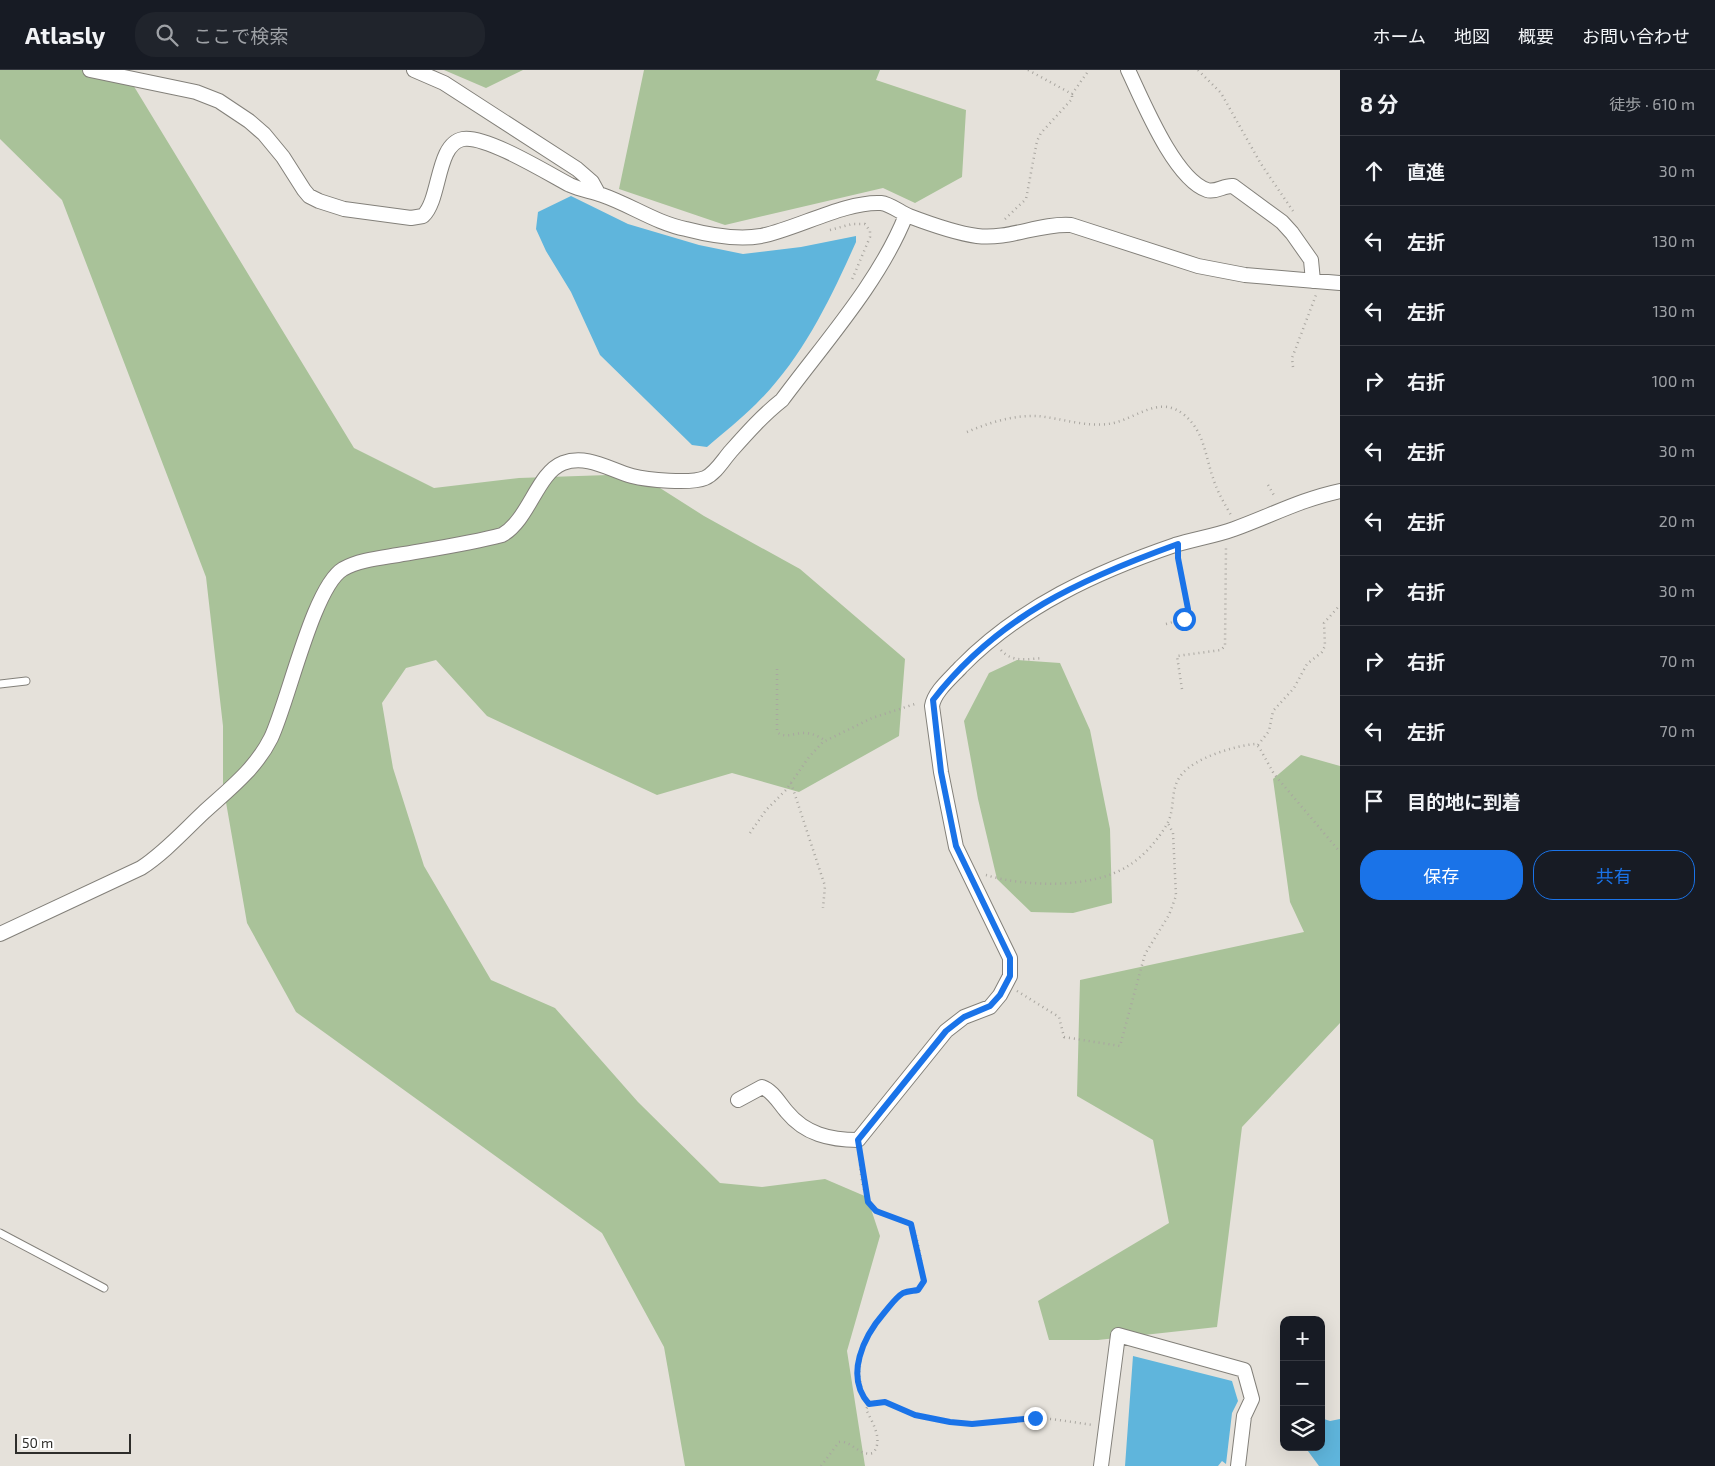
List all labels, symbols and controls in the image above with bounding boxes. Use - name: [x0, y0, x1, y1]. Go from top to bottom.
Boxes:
- search box: [135, 12, 485, 57]
- text: Atlasly: [25, 20, 105, 49]
- icon: search: [153, 21, 181, 49]
- text: ここで検索: [193, 24, 288, 47]
- text: ホーム: [1373, 25, 1426, 47]
- text: 地図: [1454, 25, 1490, 47]
- text: 概要: [1518, 25, 1554, 47]
- text: お問い合わせ: [1582, 25, 1690, 47]
- text: 8 分: [1360, 91, 1399, 116]
- text: 徒歩 · 610 m: [1609, 94, 1695, 113]
- icon: ahead: [1360, 157, 1388, 185]
- text: 直進: [1407, 160, 1445, 183]
- text: 30 m: [1659, 161, 1695, 180]
- icon: left: [1360, 227, 1388, 255]
- text: 左折: [1407, 230, 1445, 253]
- text: 130 m: [1653, 231, 1695, 250]
- icon: left: [1360, 297, 1388, 325]
- text: 左折: [1407, 300, 1445, 323]
- text: 130 m: [1653, 301, 1695, 320]
- icon: right: [1360, 367, 1388, 395]
- text: 右折: [1407, 370, 1445, 393]
- text: 100 m: [1652, 371, 1695, 390]
- icon: left: [1360, 437, 1388, 465]
- text: 左折: [1407, 440, 1445, 463]
- text: 30 m: [1659, 441, 1695, 460]
- icon: left: [1360, 507, 1388, 535]
- text: 左折: [1407, 510, 1445, 533]
- text: 20 m: [1659, 511, 1695, 530]
- icon: right: [1360, 577, 1388, 605]
- text: 右折: [1407, 580, 1445, 603]
- text: 30 m: [1659, 581, 1695, 600]
- route start: [1173, 608, 1196, 631]
- icon: right: [1360, 647, 1388, 675]
- text: 右折: [1407, 650, 1445, 673]
- text: 70 m: [1660, 651, 1695, 670]
- icon: left: [1360, 717, 1388, 745]
- text: 左折: [1407, 720, 1445, 743]
- text: 70 m: [1660, 721, 1695, 740]
- icon: arrive: [1360, 787, 1388, 815]
- text: 目的地に到着: [1407, 790, 1521, 813]
- button: 保存: [1360, 850, 1523, 900]
- button: 共有: [1533, 850, 1695, 900]
- map controls: [1280, 1316, 1325, 1451]
- button: +: [1280, 1316, 1325, 1361]
- button: −: [1280, 1361, 1325, 1406]
- button: layers: [1280, 1406, 1325, 1451]
- route end: [1024, 1407, 1047, 1430]
- scale bar: [15, 1431, 131, 1454]
- text: 50 m: [22, 1434, 53, 1451]

